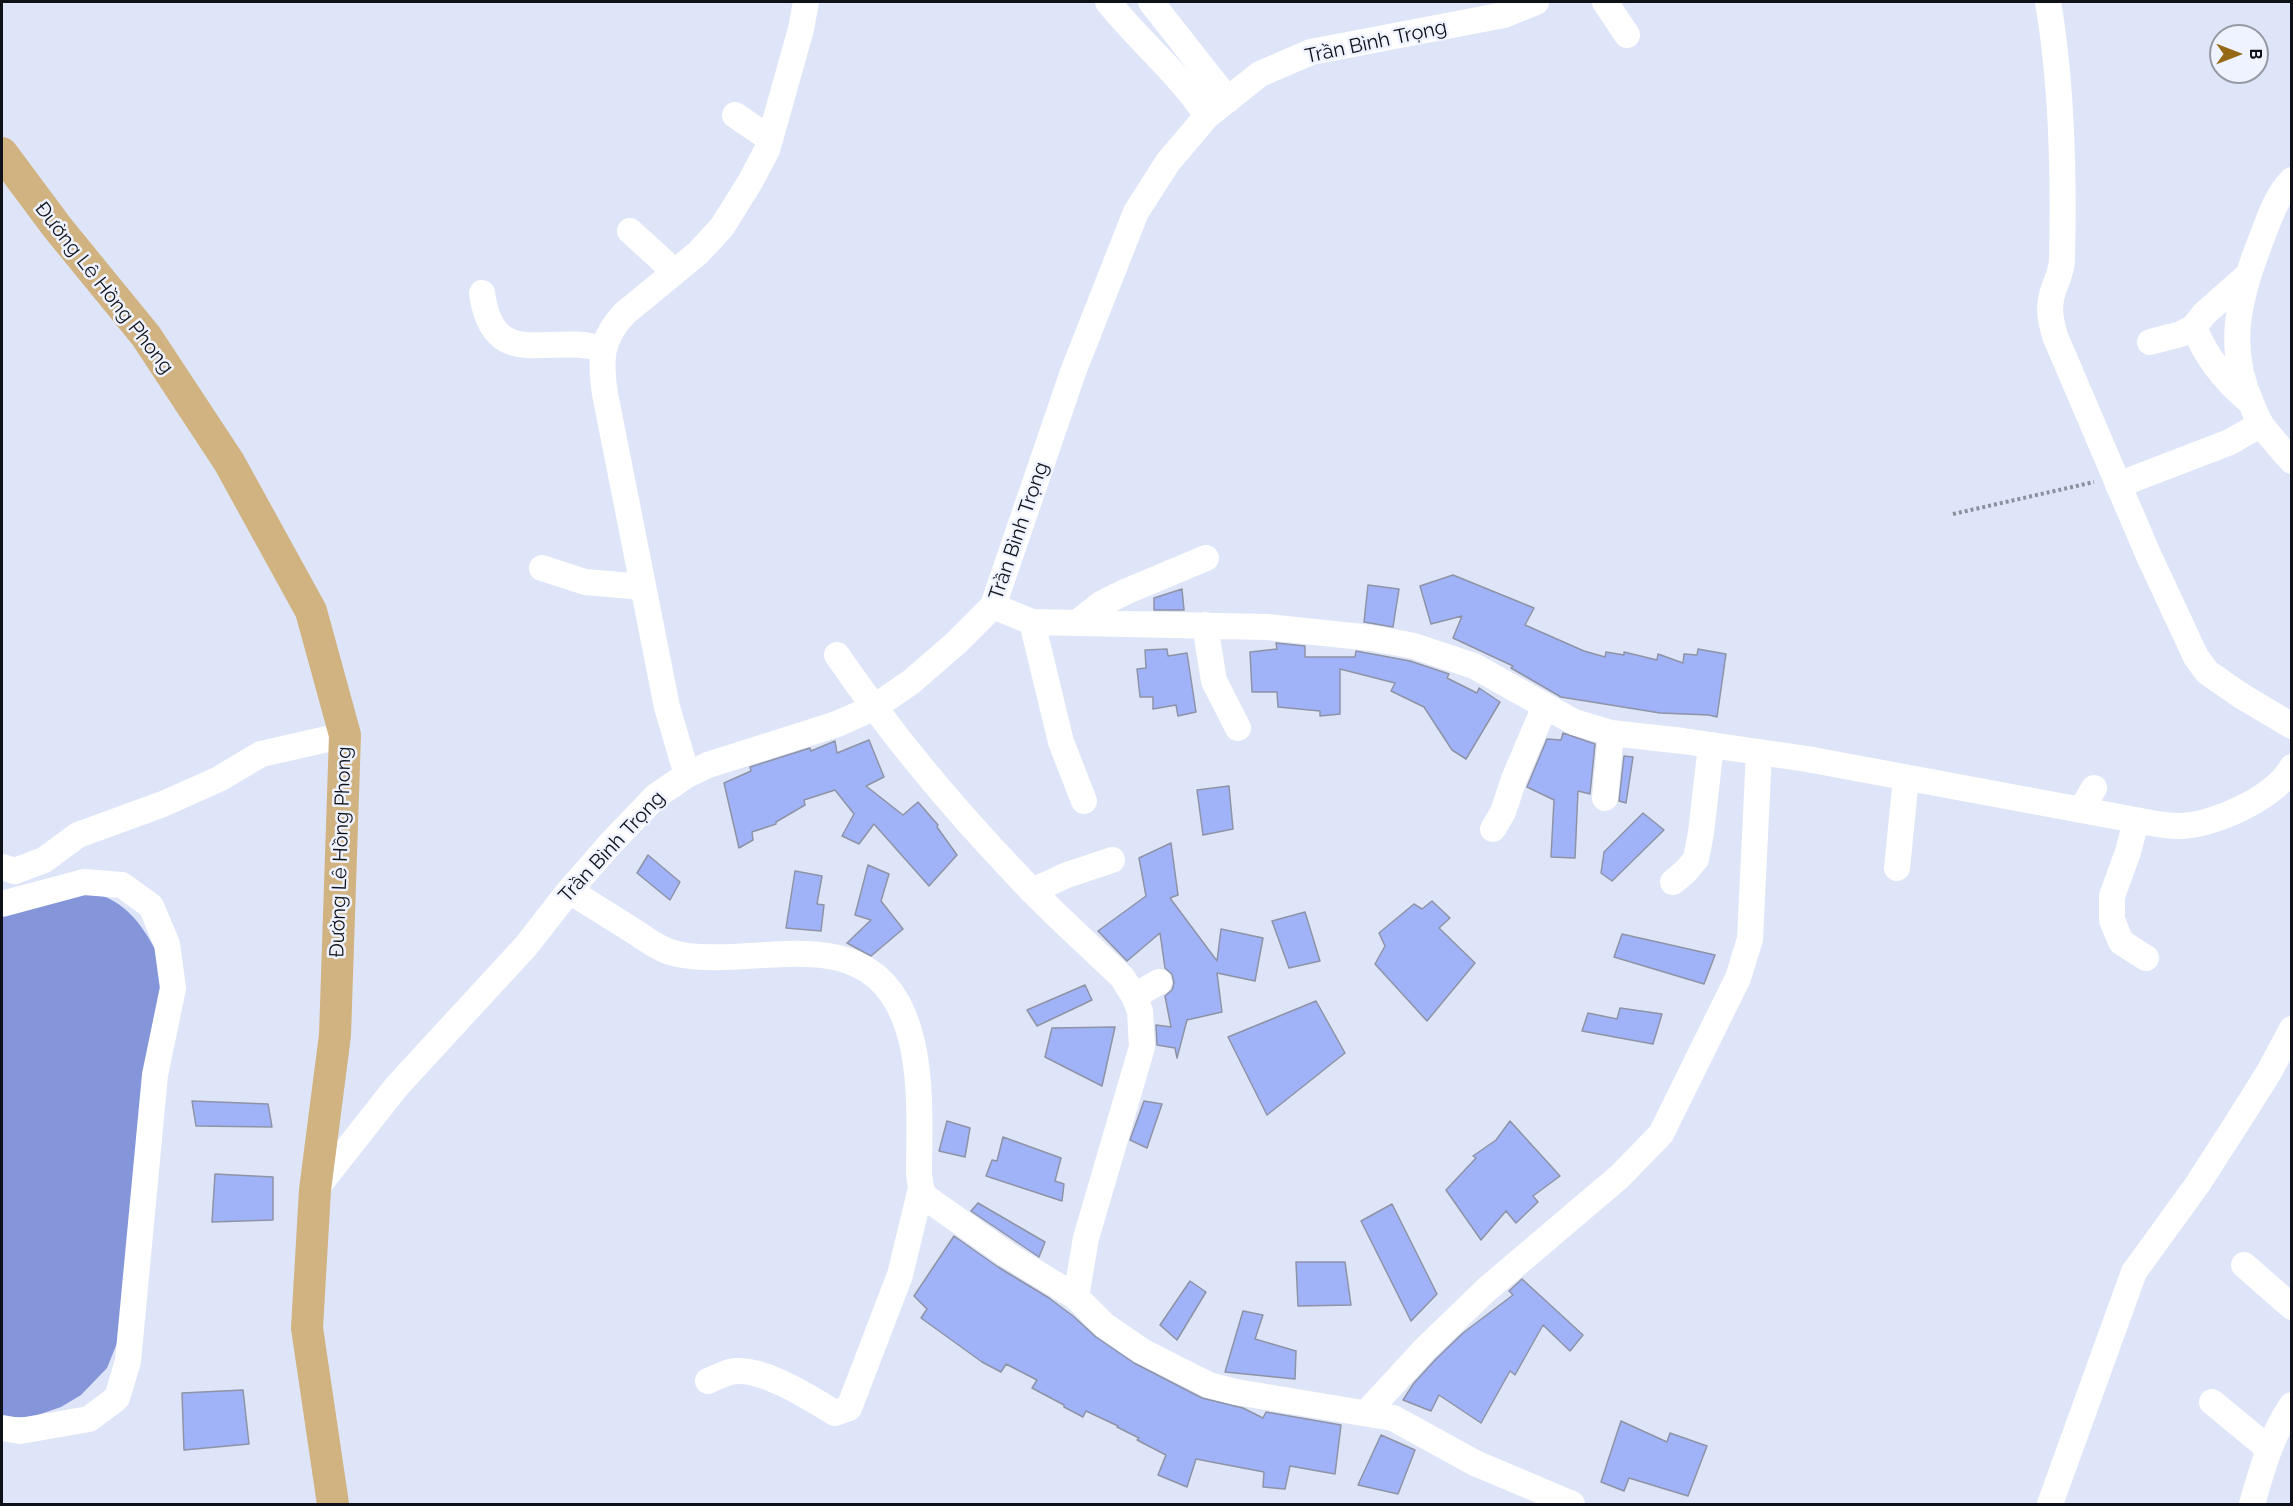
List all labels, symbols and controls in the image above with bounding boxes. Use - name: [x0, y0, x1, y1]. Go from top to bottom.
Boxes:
- street label: Trần Bình Trọng: [1303, 15, 1449, 69]
- north arrow: [2209, 24, 2269, 84]
- text: B: [2246, 49, 2265, 59]
- street label: Đường Lê Hồng Phong: [29, 197, 179, 379]
- street label: Trần Bình Trọng: [984, 459, 1054, 603]
- street label: Đường Lê Hồng Phong: [325, 746, 357, 958]
- street label: Trần Bình Trọng: [554, 786, 670, 908]

